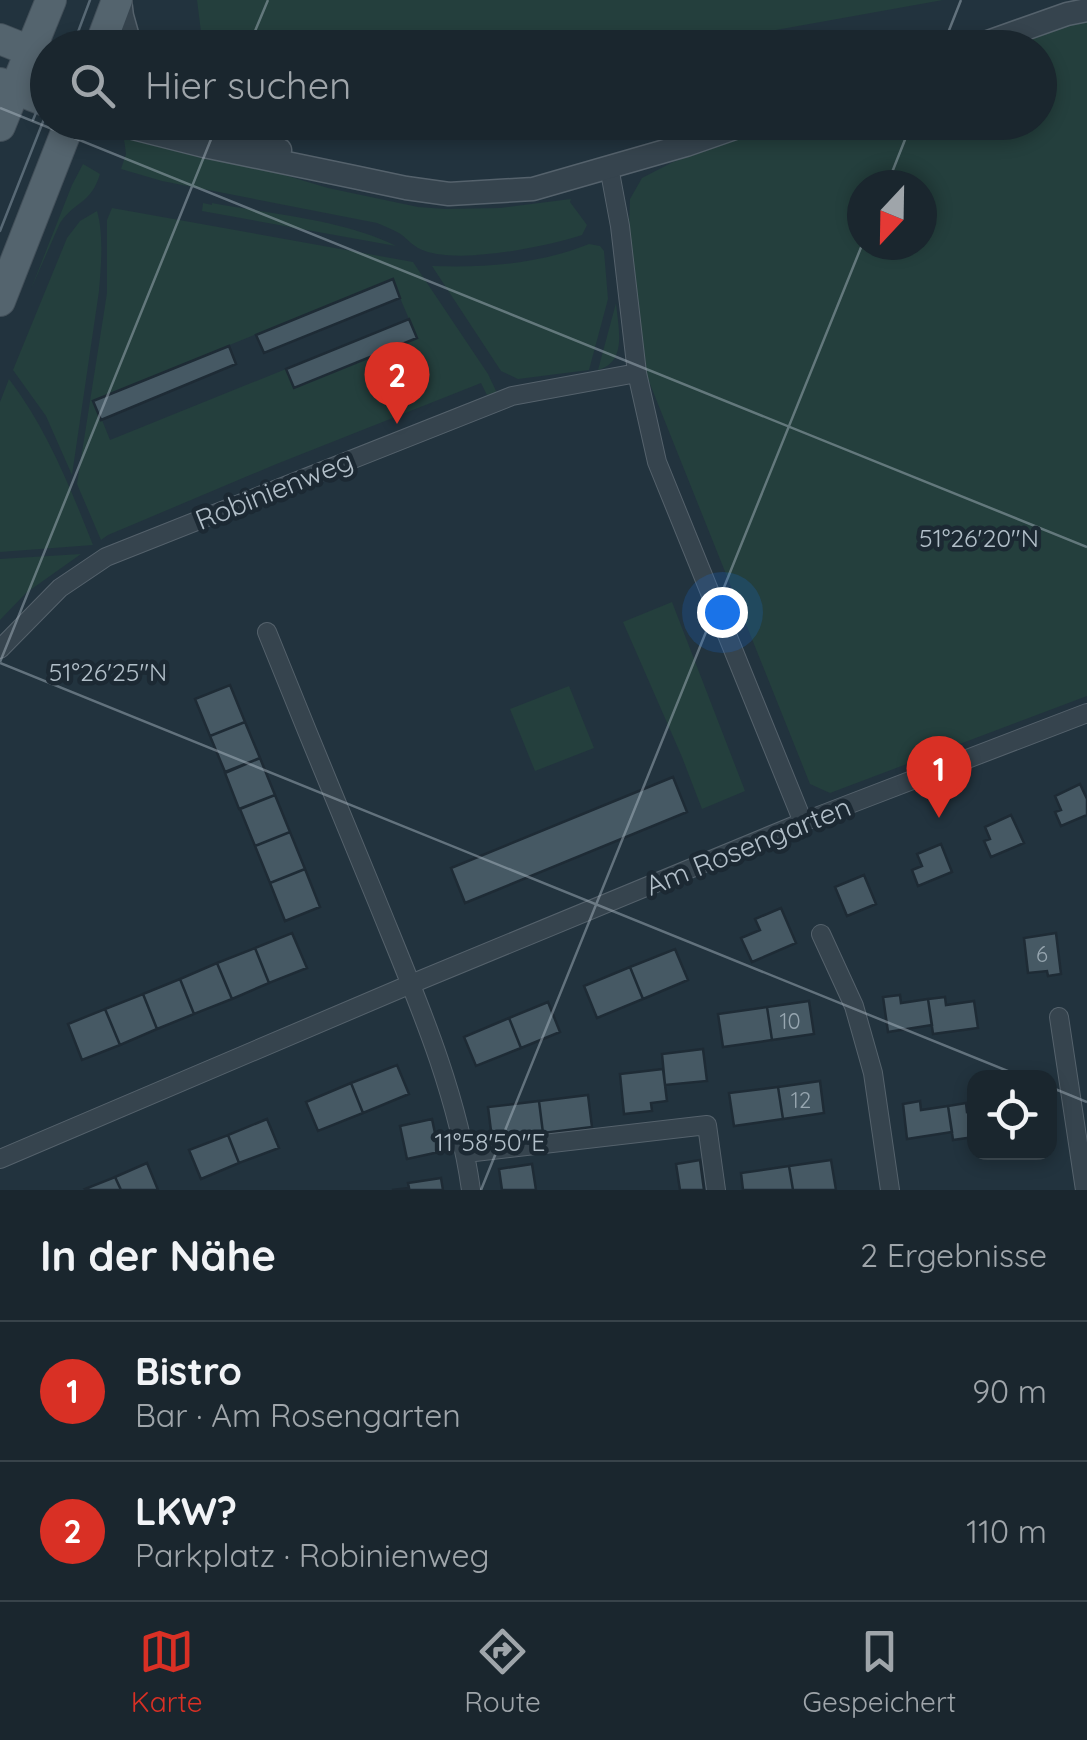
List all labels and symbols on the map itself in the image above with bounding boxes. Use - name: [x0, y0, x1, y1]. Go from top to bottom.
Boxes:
- north arrow: [847, 170, 937, 260]
- pin: 2: [364, 342, 430, 424]
- street label: Robinienweg: [190, 442, 358, 537]
- text: 51°26'20"N: [919, 522, 1039, 553]
- your location: [697, 587, 748, 638]
- text: 51°26'25"N: [49, 656, 167, 687]
- pin: 1: [906, 736, 972, 818]
- street label: Am Rosengarten: [640, 788, 856, 903]
- house number: 6: [1036, 940, 1048, 968]
- house number: 10: [779, 1007, 801, 1035]
- house number: 12: [791, 1086, 811, 1114]
- text: 11°58'50"E: [434, 1126, 546, 1157]

